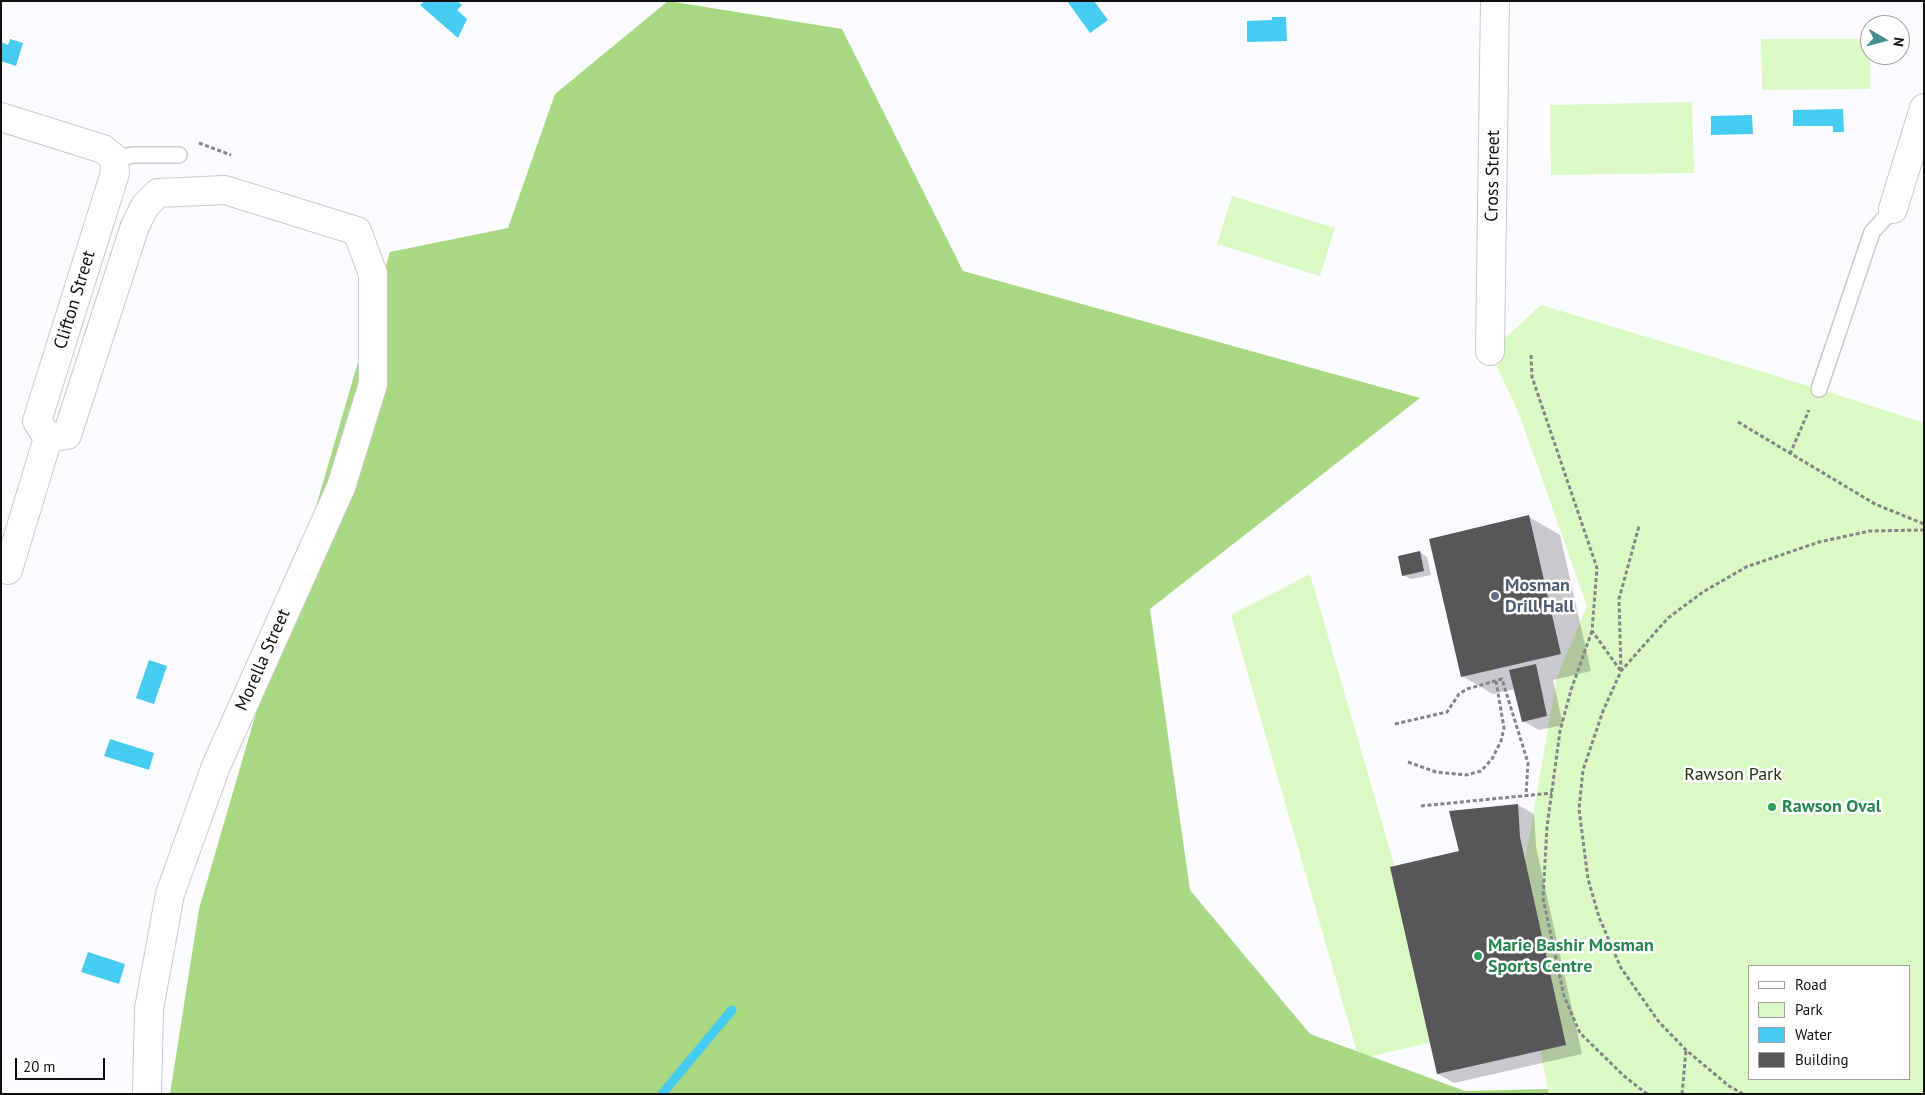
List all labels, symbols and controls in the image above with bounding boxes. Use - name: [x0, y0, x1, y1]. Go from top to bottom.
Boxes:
- north arrow: [1860, 15, 1910, 65]
- text: N: [1889, 36, 1908, 48]
- street label: Cross Street: [1481, 130, 1505, 222]
- street label: Clifton Street: [50, 248, 100, 352]
- place label: Mosman Drill Hall: [1505, 575, 1574, 618]
- marker: Mosman Drill Hall: [1489, 590, 1501, 602]
- street label: Morella Street: [231, 606, 295, 714]
- park label: Rawson Park: [1684, 764, 1782, 786]
- place label: Rawson Oval: [1782, 796, 1881, 818]
- marker: Rawson Oval: [1766, 801, 1778, 813]
- place label: Marie Bashir Mosman Sports Centre: [1488, 935, 1654, 978]
- marker: Marie Bashir Mosman Sports Centre: [1472, 950, 1484, 962]
- legend: [1748, 965, 1910, 1080]
- text: Road: [1795, 975, 1827, 994]
- text: Park: [1795, 1000, 1823, 1019]
- text: Water: [1795, 1025, 1832, 1044]
- scale bar: [18, 1048, 108, 1080]
- text: Building: [1795, 1050, 1849, 1069]
- text: 20 m: [23, 1057, 56, 1076]

